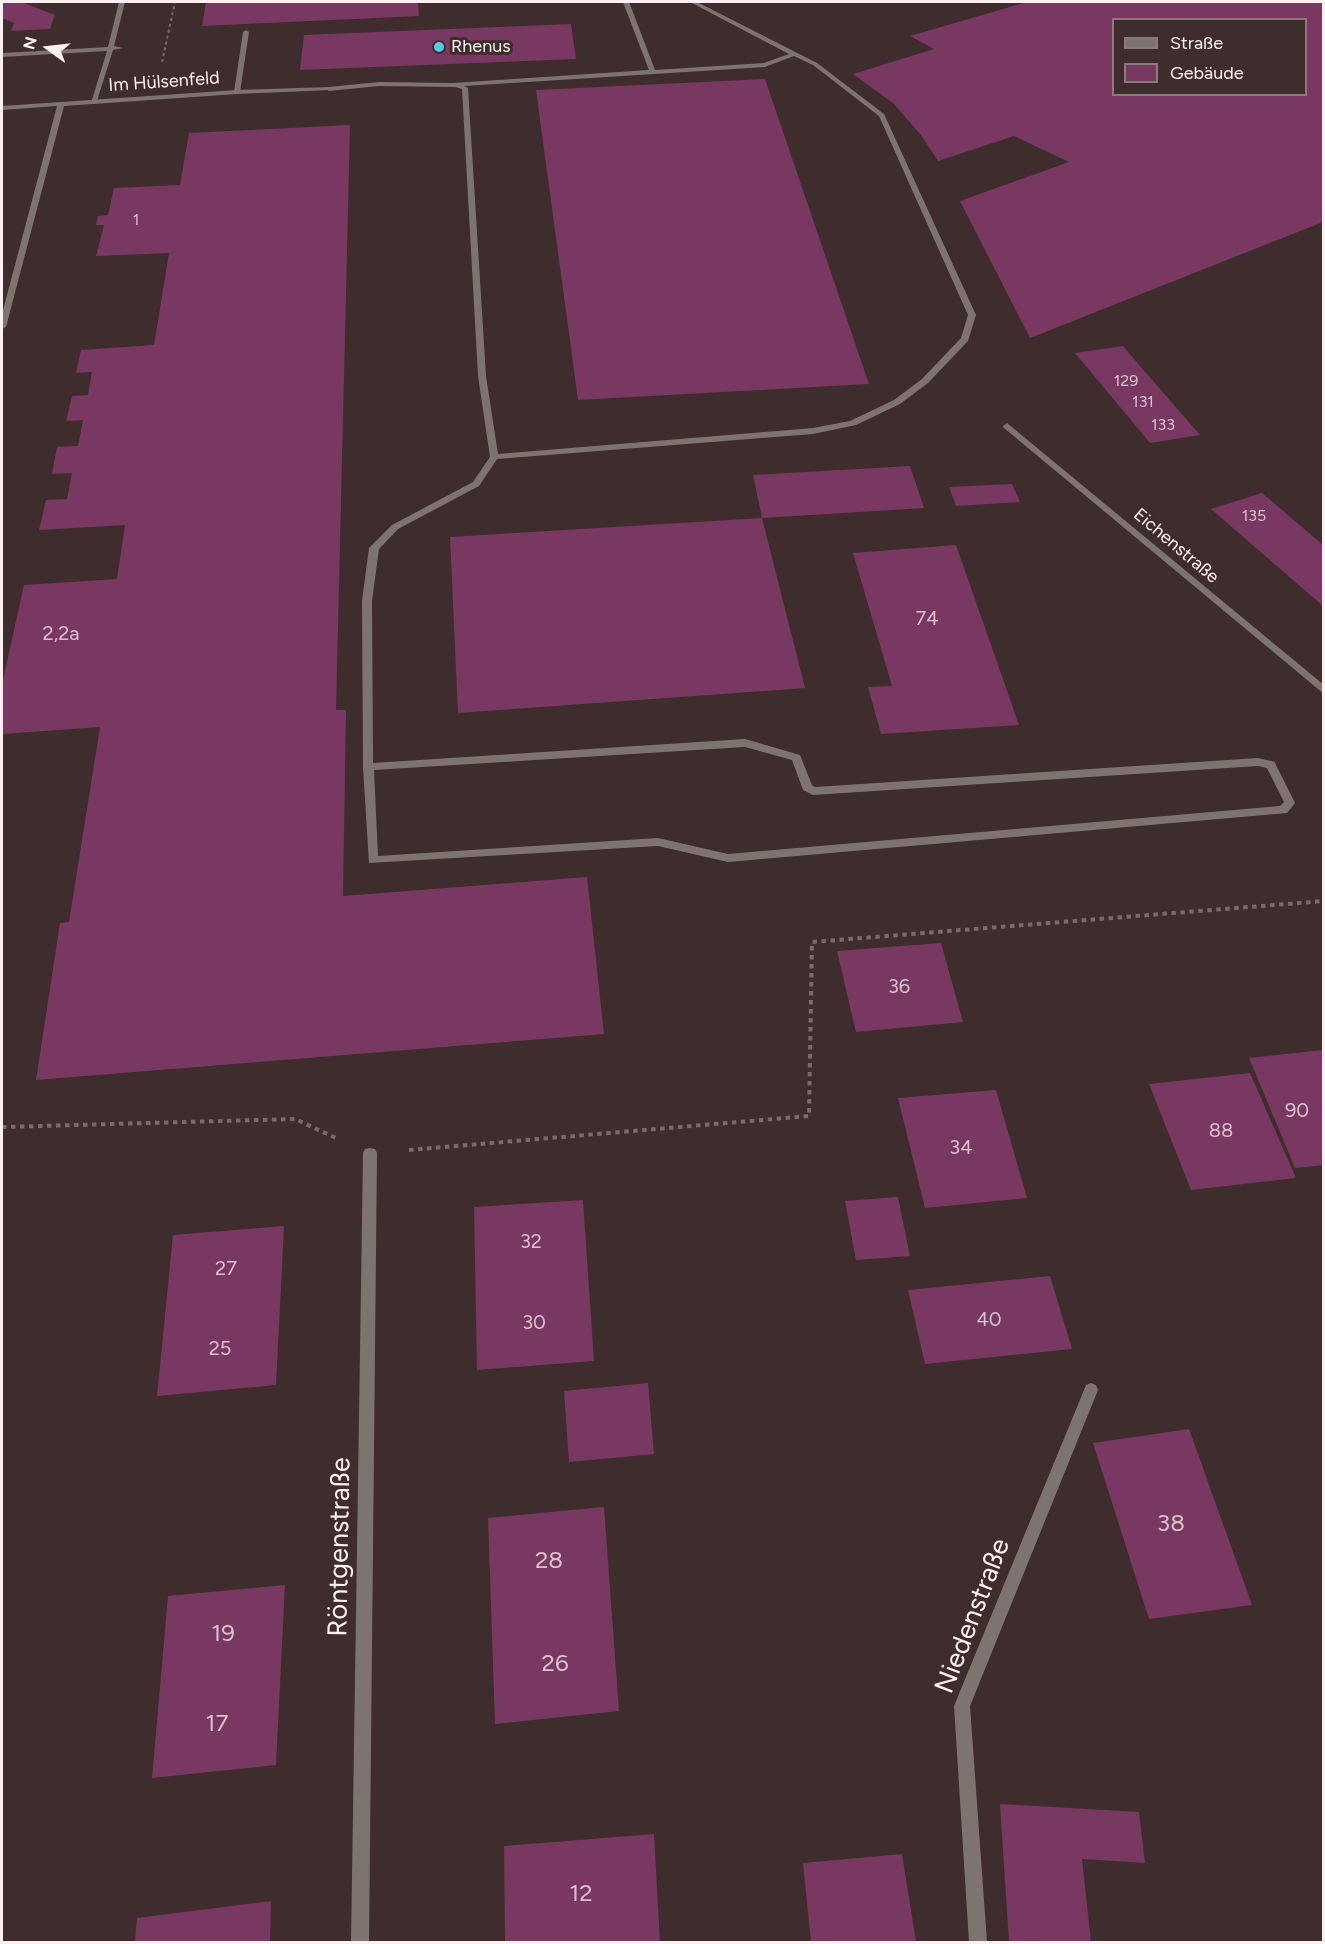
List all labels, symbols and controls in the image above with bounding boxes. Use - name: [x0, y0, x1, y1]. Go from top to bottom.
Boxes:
- north arrow: [18, 18, 78, 78]
- legend: [1112, 18, 1307, 96]
- text: Straße: [1170, 32, 1223, 54]
- text: N: [19, 35, 41, 52]
- place label: Rhenus: [451, 36, 511, 58]
- marker: Rhenus: [432, 40, 446, 54]
- text: Gebäude: [1170, 62, 1244, 84]
- street label: Im Hülsenfeld: [108, 67, 220, 97]
- house number: 1: [133, 210, 139, 230]
- house number: 129: [1114, 371, 1138, 391]
- house number: 131: [1132, 392, 1154, 412]
- house number: 133: [1151, 415, 1175, 435]
- street label: Eichenstraße: [1129, 504, 1223, 588]
- house number: 135: [1242, 506, 1266, 526]
- house number: 74: [915, 607, 939, 631]
- house number: 2,2a: [42, 622, 80, 646]
- house number: 36: [888, 975, 910, 999]
- house number: 90: [1285, 1099, 1309, 1123]
- house number: 88: [1209, 1119, 1233, 1143]
- house number: 34: [949, 1136, 973, 1160]
- house number: 32: [520, 1230, 542, 1254]
- house number: 27: [215, 1257, 237, 1281]
- house number: 40: [976, 1308, 1002, 1332]
- house number: 30: [522, 1311, 546, 1335]
- house number: 25: [209, 1337, 231, 1361]
- street label: Röntgenstraße: [322, 1457, 358, 1637]
- house number: 38: [1157, 1510, 1185, 1538]
- street label: Niedenstraße: [929, 1534, 1017, 1698]
- house number: 28: [535, 1547, 563, 1575]
- house number: 19: [211, 1620, 235, 1648]
- house number: 26: [542, 1650, 568, 1678]
- house number: 17: [206, 1710, 228, 1738]
- house number: 12: [569, 1880, 593, 1908]

